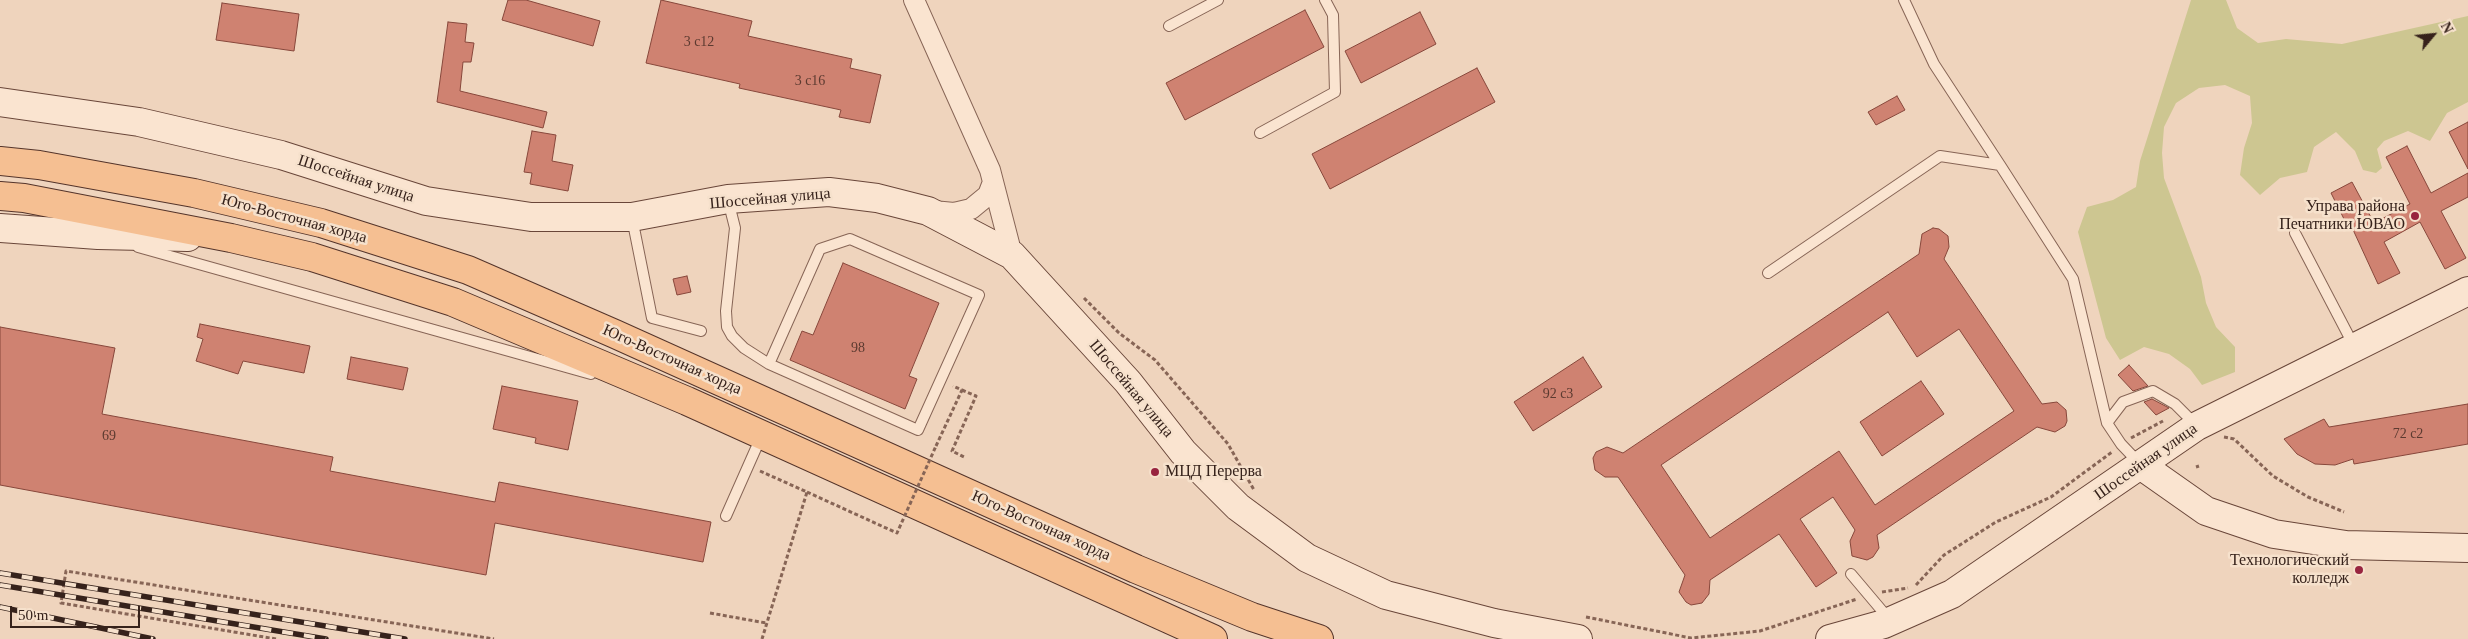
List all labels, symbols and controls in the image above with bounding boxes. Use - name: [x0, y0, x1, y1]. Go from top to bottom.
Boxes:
- north arrow: [2408, 10, 2458, 60]
- text: N: [2438, 20, 2456, 36]
- house number: 3 с12: [684, 34, 714, 50]
- house number: 3 с16: [795, 73, 825, 89]
- street label: Шоссейная улица: [295, 151, 417, 207]
- street label: Шоссейная улица: [709, 184, 831, 214]
- street label: Юго-Восточная хорда: [219, 190, 369, 248]
- place label: Управа района Печатники ЮВАО: [2279, 197, 2405, 235]
- marker: Управа района Печатники ЮВАО: [2409, 210, 2421, 222]
- street label: Юго-Восточная хорда: [600, 321, 744, 399]
- street label: Шоссейная улица: [1085, 336, 1177, 442]
- house number: 98: [851, 340, 865, 356]
- house number: 92 с3: [1543, 386, 1573, 402]
- street label: Шоссейная улица: [2091, 419, 2201, 505]
- house number: 72 с2: [2393, 426, 2423, 442]
- house number: 69: [102, 428, 116, 444]
- place label: МЦД Перерва: [1165, 462, 1262, 482]
- marker: МЦД Перерва: [1149, 466, 1161, 478]
- street label: Юго-Восточная хорда: [969, 487, 1113, 565]
- place label: Технологический колледж: [2230, 551, 2349, 589]
- marker: Технологический колледж: [2353, 564, 2365, 576]
- scale bar: [12, 596, 142, 628]
- text: 50 m: [18, 607, 48, 623]

